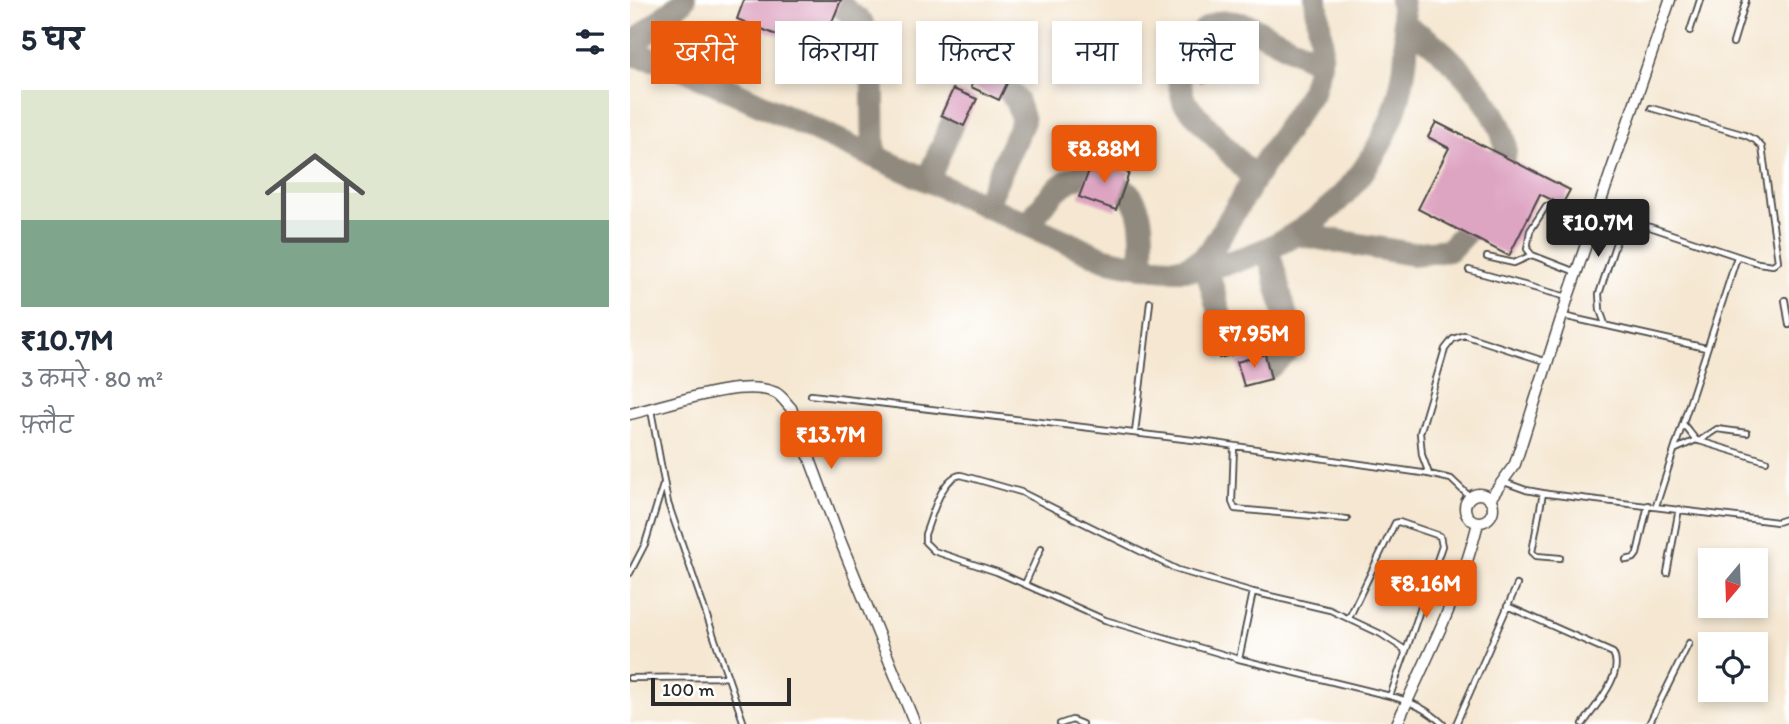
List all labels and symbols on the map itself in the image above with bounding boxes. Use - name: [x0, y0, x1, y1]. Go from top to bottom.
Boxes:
- pin: ₹8.88M: [1047, 125, 1161, 185]
- pin: ₹10.7M: [1541, 200, 1655, 259]
- pin: ₹7.95M: [1197, 310, 1311, 370]
- pin: ₹13.7M: [774, 412, 888, 471]
- north arrow: [1698, 548, 1768, 618]
- pin: ₹8.16M: [1369, 560, 1483, 620]
- scale bar: [651, 675, 791, 707]

